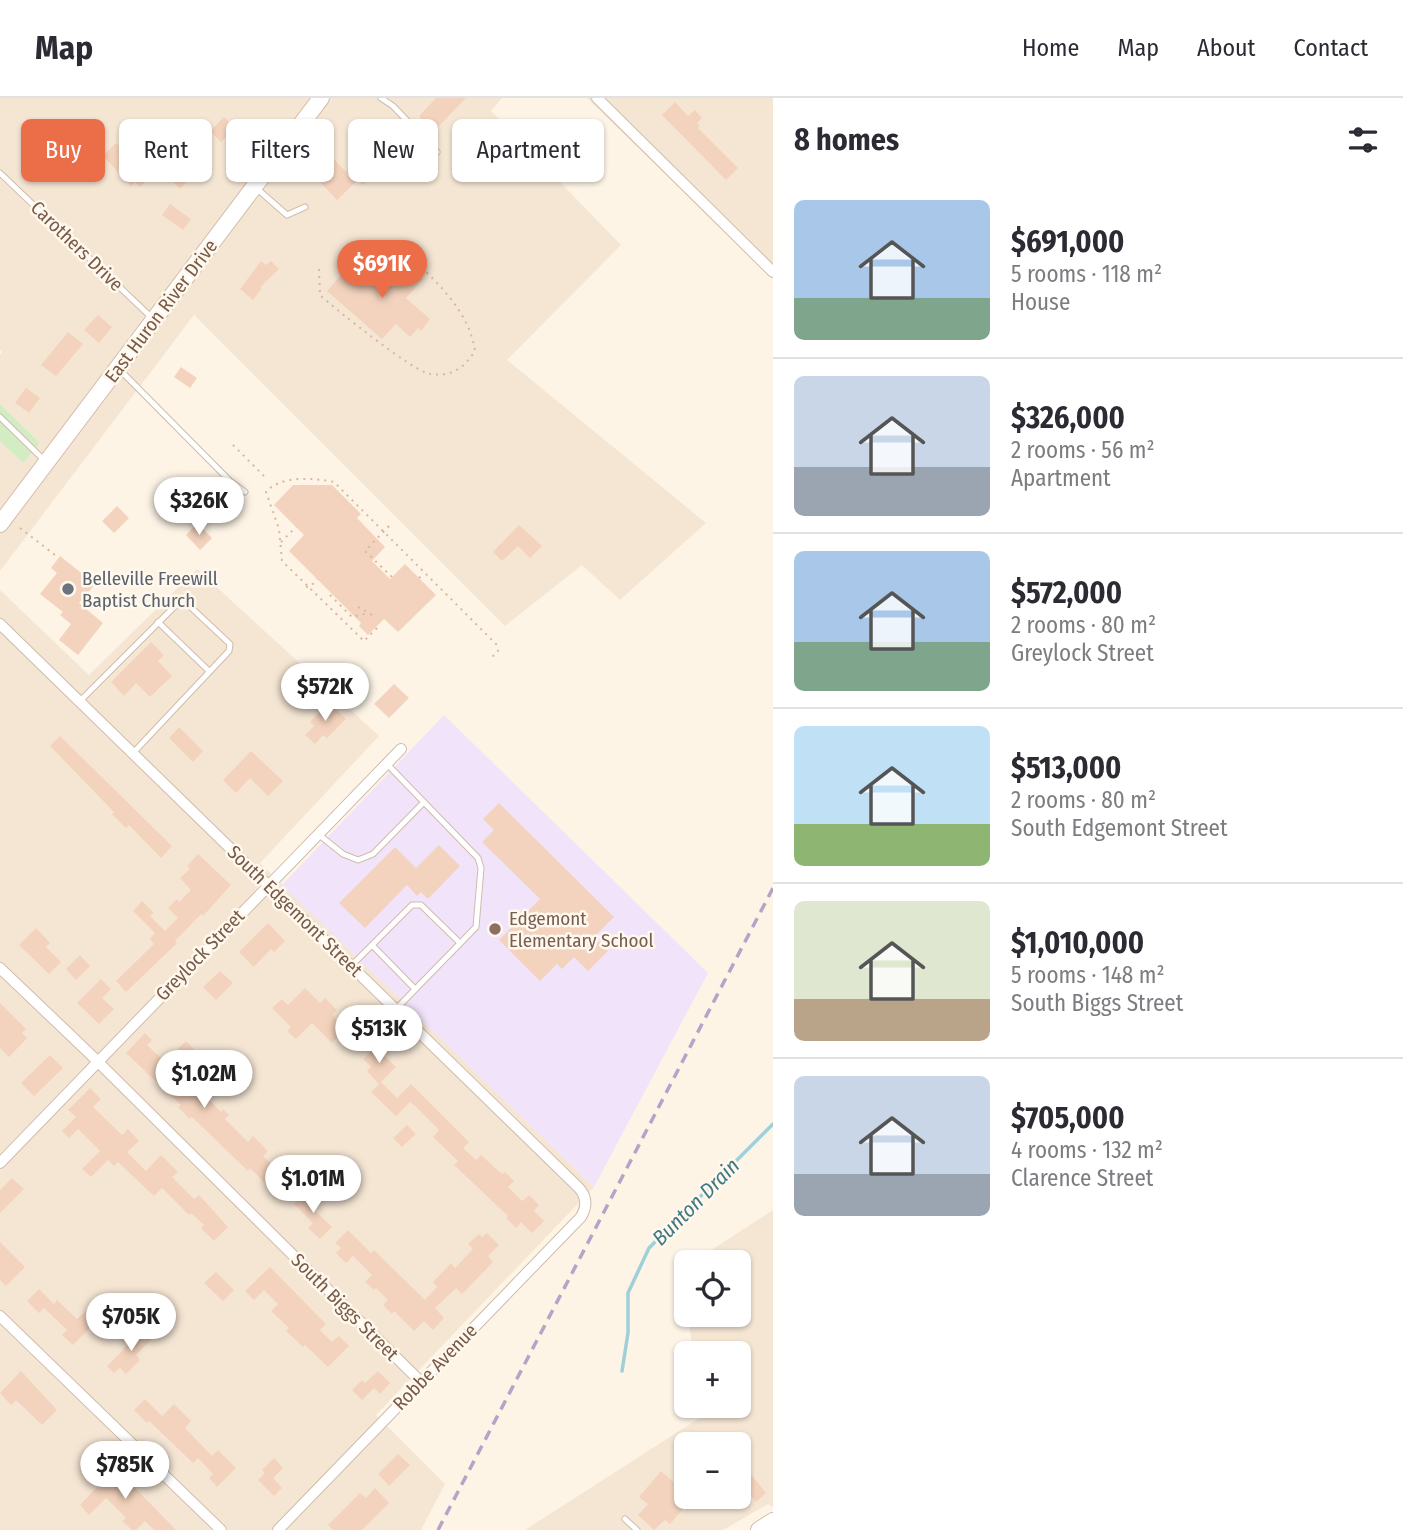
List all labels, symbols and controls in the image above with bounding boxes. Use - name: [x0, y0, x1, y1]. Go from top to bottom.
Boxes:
- text: Map: [35, 28, 93, 68]
- text: Home: [1022, 34, 1079, 62]
- text: Map: [1117, 34, 1159, 62]
- text: About: [1197, 34, 1255, 62]
- text: Contact: [1293, 34, 1368, 62]
- chip: Buy: [21, 119, 105, 182]
- chip: Rent: [119, 119, 212, 182]
- chip: Filters: [226, 119, 334, 182]
- chip: New: [348, 119, 438, 182]
- chip: Apartment: [452, 119, 604, 182]
- icon: filters: [1344, 121, 1382, 159]
- text: 8 homes: [794, 122, 899, 158]
- street label: Carothers Drive: [26, 196, 128, 296]
- text: $691,000: [1011, 224, 1125, 260]
- icon: home: [850, 228, 934, 312]
- street label: East Huron River Drive: [100, 235, 222, 387]
- pin: $691K: [333, 240, 431, 300]
- text: $691K: [353, 249, 411, 277]
- text: 5 rooms · 118 m²: [1011, 260, 1162, 288]
- text: House: [1011, 288, 1070, 316]
- text: $326,000: [1011, 400, 1125, 436]
- icon: home: [850, 404, 934, 488]
- text: 2 rooms · 56 m²: [1011, 436, 1155, 464]
- text: Apartment: [1011, 464, 1111, 492]
- pin: $326K: [150, 478, 248, 537]
- text: $326K: [170, 486, 228, 514]
- place label: Belleville Freewill Baptist Church: [82, 567, 218, 612]
- text: $572,000: [1011, 575, 1122, 611]
- icon: home: [850, 579, 934, 663]
- marker: Belleville Freewill Baptist Church: [60, 581, 76, 597]
- text: 2 rooms · 80 m²: [1011, 611, 1156, 639]
- text: Greylock Street: [1011, 639, 1154, 667]
- pin: $572K: [276, 664, 374, 723]
- text: $572K: [297, 672, 353, 700]
- text: $513,000: [1011, 750, 1121, 786]
- icon: home: [850, 754, 934, 838]
- text: 2 rooms · 80 m²: [1011, 786, 1156, 814]
- text: South Edgemont Street: [1011, 814, 1227, 842]
- street label: South Edgemont Street: [223, 841, 368, 982]
- street label: Greylock Street: [151, 904, 250, 1005]
- place label: Edgemont Elementary School: [509, 907, 654, 952]
- marker: Edgemont Elementary School: [487, 921, 503, 937]
- text: $1,010,000: [1011, 925, 1144, 961]
- icon: home: [850, 929, 934, 1013]
- text: 5 rooms · 148 m²: [1011, 961, 1165, 989]
- text: South Biggs Street: [1011, 989, 1183, 1017]
- pin: $513K: [330, 1006, 428, 1065]
- text: $513K: [351, 1014, 407, 1042]
- pin: $1.02M: [147, 1051, 261, 1110]
- text: $1.02M: [172, 1059, 236, 1087]
- text: $705,000: [1011, 1100, 1125, 1136]
- icon: home: [850, 1104, 934, 1188]
- text: 4 rooms · 132 m²: [1011, 1136, 1163, 1164]
- water label: Bunton Drain: [647, 1153, 745, 1251]
- pin: $1.01M: [256, 1156, 370, 1215]
- text: $1.01M: [281, 1164, 345, 1192]
- text: Clarence Street: [1011, 1164, 1153, 1192]
- street label: South Biggs Street: [287, 1249, 404, 1366]
- map controls: [674, 1250, 751, 1509]
- button: locate: [674, 1250, 751, 1327]
- pin: $705K: [82, 1294, 180, 1353]
- text: $705K: [102, 1302, 160, 1330]
- street label: Robbe Avenue: [388, 1319, 482, 1415]
- button: +: [674, 1341, 751, 1418]
- button: −: [674, 1432, 751, 1509]
- pin: $785K: [76, 1442, 174, 1501]
- text: $785K: [96, 1450, 154, 1478]

